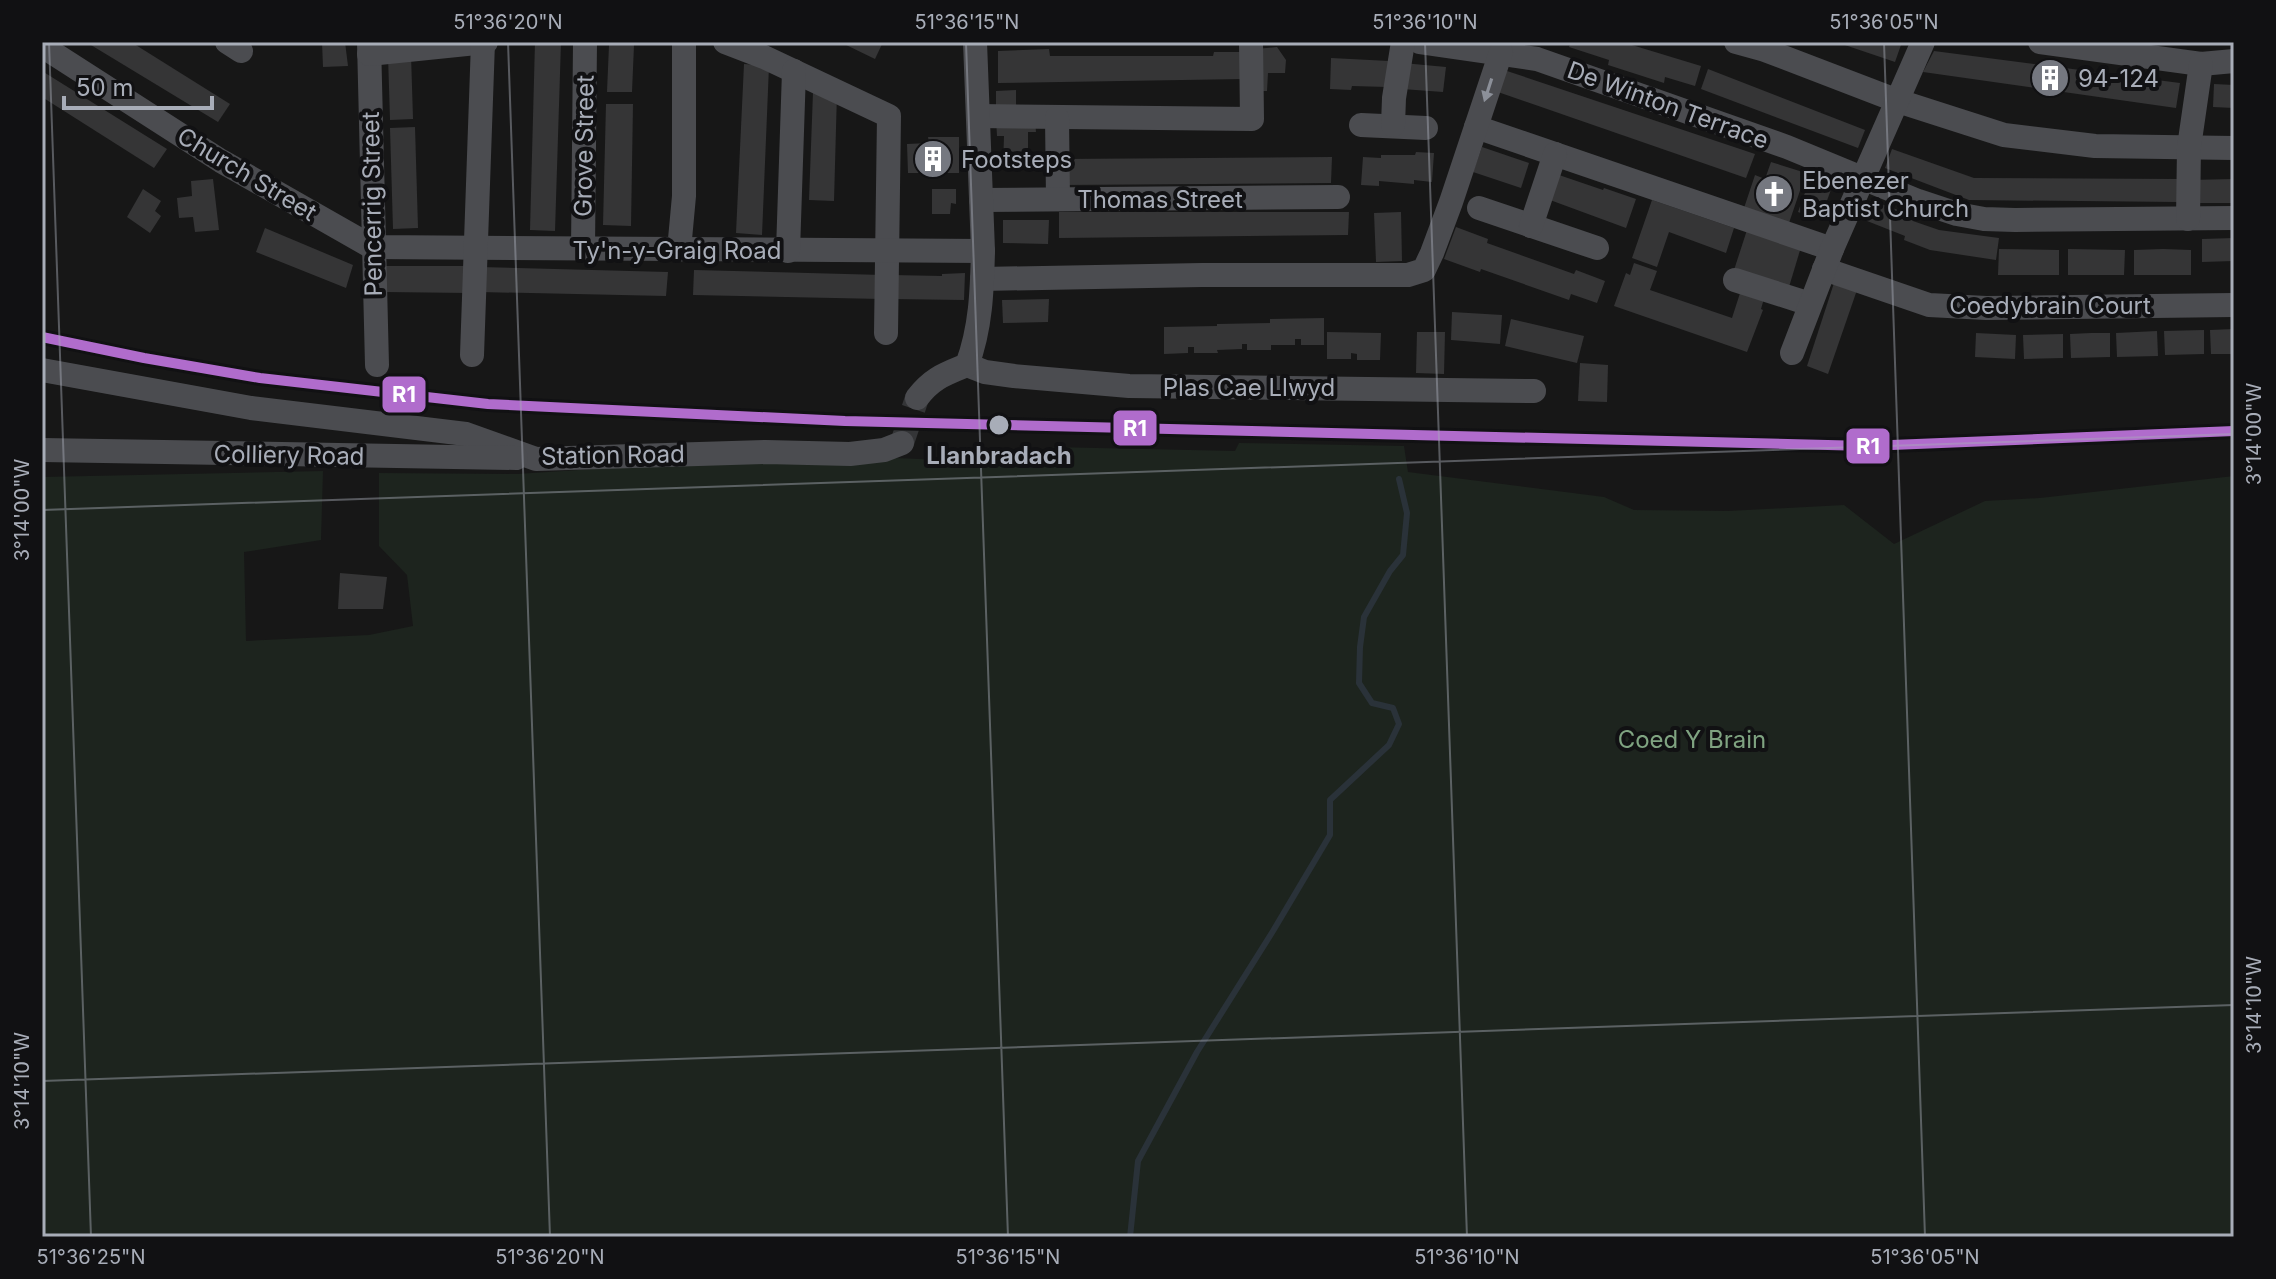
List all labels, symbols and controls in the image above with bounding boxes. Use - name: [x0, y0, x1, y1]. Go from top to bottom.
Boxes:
- text: 51°36'20"N: [453, 10, 563, 34]
- text: 51°36'15"N: [915, 10, 1019, 34]
- text: 51°36'10"N: [1372, 10, 1478, 34]
- text: 51°36'05"N: [1829, 10, 1939, 34]
- street label: De Winton Terrace: [1563, 55, 1773, 155]
- building icon: 94-124: [2029, 57, 2071, 99]
- scale bar: [64, 60, 212, 110]
- place label: 94-124: [2078, 64, 2159, 93]
- text: 50 m: [76, 73, 134, 102]
- street label: Grove Street: [568, 75, 600, 217]
- one-way arrow: [1482, 78, 1494, 102]
- street label: Pencerrig Street: [356, 111, 388, 297]
- street label: Church Street: [172, 121, 322, 227]
- building icon: Footsteps: [912, 138, 954, 180]
- place label: Footsteps: [961, 145, 1072, 174]
- place label: Ebenezer Baptist Church: [1802, 166, 1969, 223]
- church icon: Ebenezer Baptist Church: [1753, 173, 1795, 215]
- street label: Thomas Street: [1077, 185, 1243, 214]
- street label: Ty'n-y-Graig Road: [572, 236, 782, 265]
- street label: Coedybrain Court: [1949, 291, 2151, 320]
- street label: Plas Cae Llwyd: [1163, 373, 1335, 402]
- line badge: R1: [381, 375, 427, 414]
- text: R1: [392, 381, 416, 407]
- text: 3°14'00"W: [2242, 382, 2266, 485]
- line badge: R1: [1112, 409, 1158, 447]
- marker: Llanbradach: [987, 413, 1011, 437]
- text: R1: [1123, 415, 1147, 441]
- line badge: R1: [1845, 427, 1891, 465]
- text: R1: [1856, 433, 1880, 459]
- street label: Colliery Road: [213, 439, 365, 471]
- street label: Station Road: [541, 439, 685, 471]
- place label: Llanbradach: [926, 441, 1072, 470]
- text: 3°14'00"W: [10, 458, 34, 561]
- park label: Coed Y Brain: [1618, 725, 1766, 754]
- text: 3°14'10"W: [2242, 956, 2266, 1054]
- text: 3°14'10"W: [10, 1032, 34, 1130]
- text: 51°36'25"N: [37, 1245, 145, 1269]
- text: 51°36'20"N: [495, 1245, 605, 1269]
- text: 51°36'15"N: [956, 1245, 1060, 1269]
- text: 51°36'10"N: [1414, 1245, 1520, 1269]
- text: 51°36'05"N: [1870, 1245, 1980, 1269]

